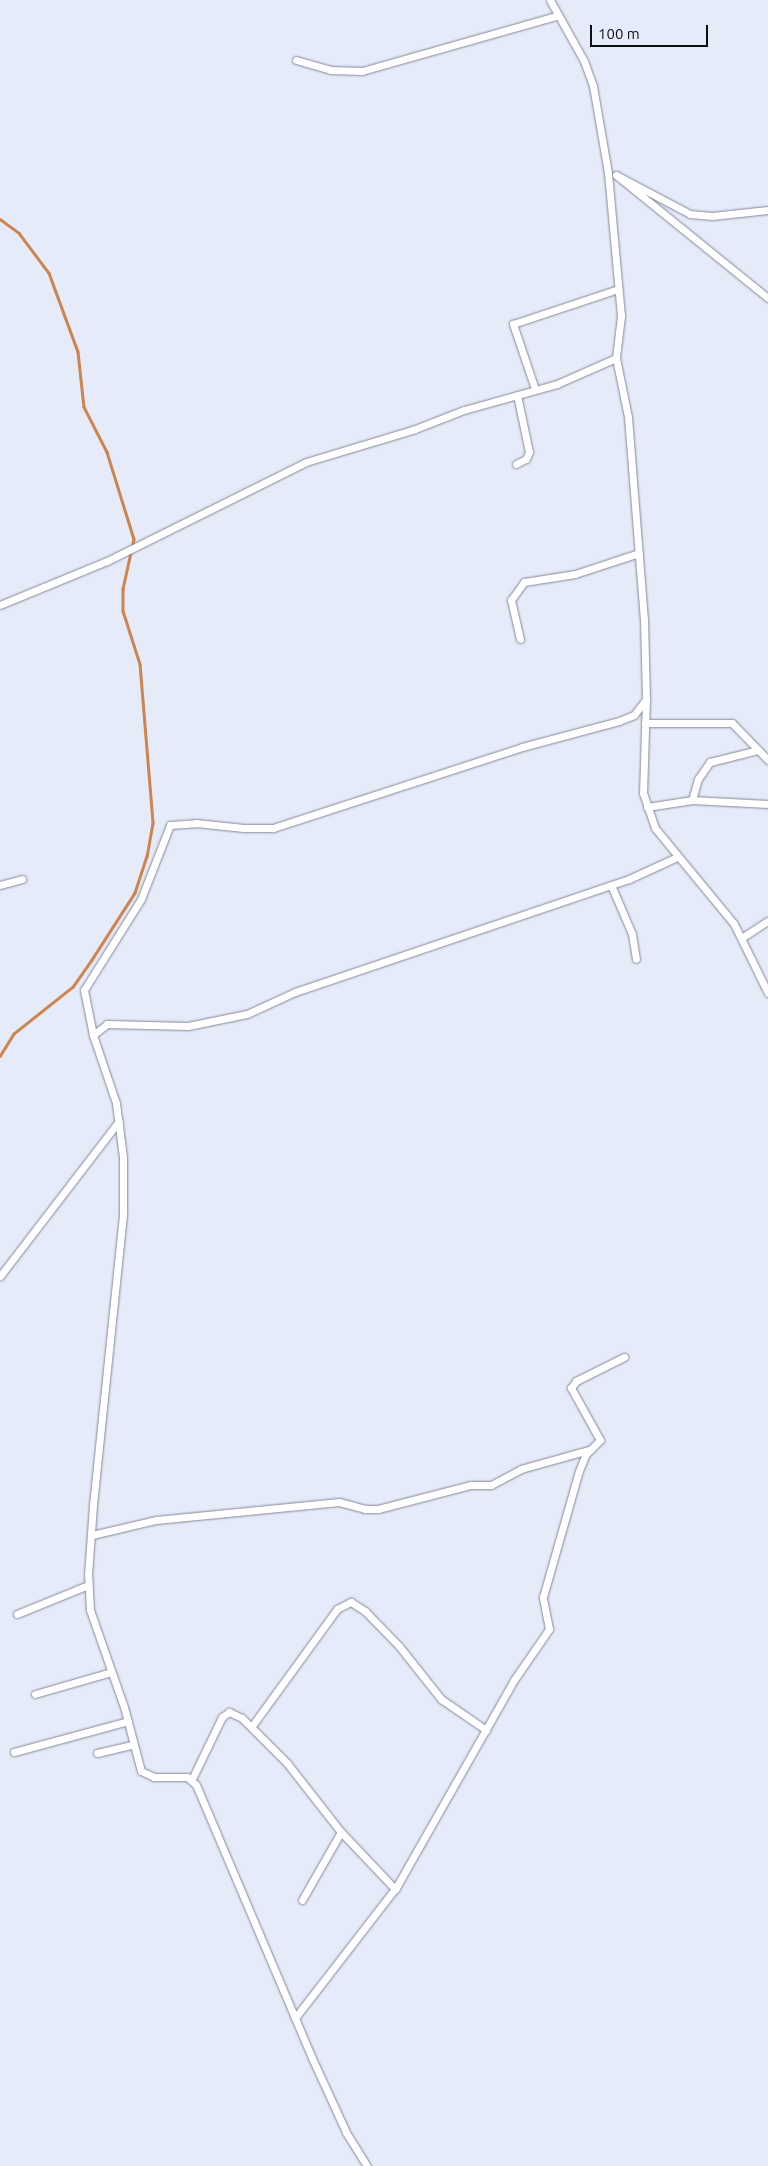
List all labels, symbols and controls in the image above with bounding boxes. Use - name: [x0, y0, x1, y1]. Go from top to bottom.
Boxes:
- scale bar: [593, 15, 710, 47]
- text: 100 m: [598, 25, 640, 42]

